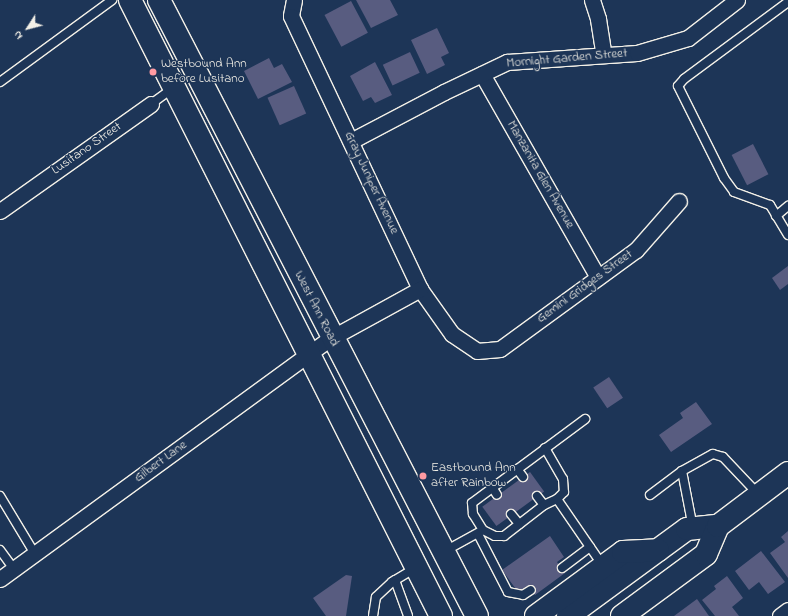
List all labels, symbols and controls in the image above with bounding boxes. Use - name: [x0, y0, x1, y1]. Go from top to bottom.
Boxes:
- north arrow: [8, 8, 48, 48]
- text: N: [10, 27, 27, 43]
- street label: Mornight Garden Street: [506, 46, 628, 72]
- place label: Westbound Ann before Lusitano: [161, 57, 247, 88]
- marker: Westbound Ann before Lusitano: [148, 67, 158, 77]
- street label: Manzanita Glen Avenue: [503, 118, 577, 232]
- street label: Lusitano Street: [49, 119, 125, 179]
- street label: Gray Juniper Avenue: [340, 129, 402, 237]
- street label: Gemini Gridges Street: [534, 247, 636, 327]
- street label: West Ann Road: [290, 269, 342, 349]
- street label: Gilbert Lane: [132, 438, 190, 486]
- place label: Eastbound Ann after Rainbow: [431, 461, 516, 492]
- marker: Eastbound Ann after Rainbow: [418, 471, 428, 481]

